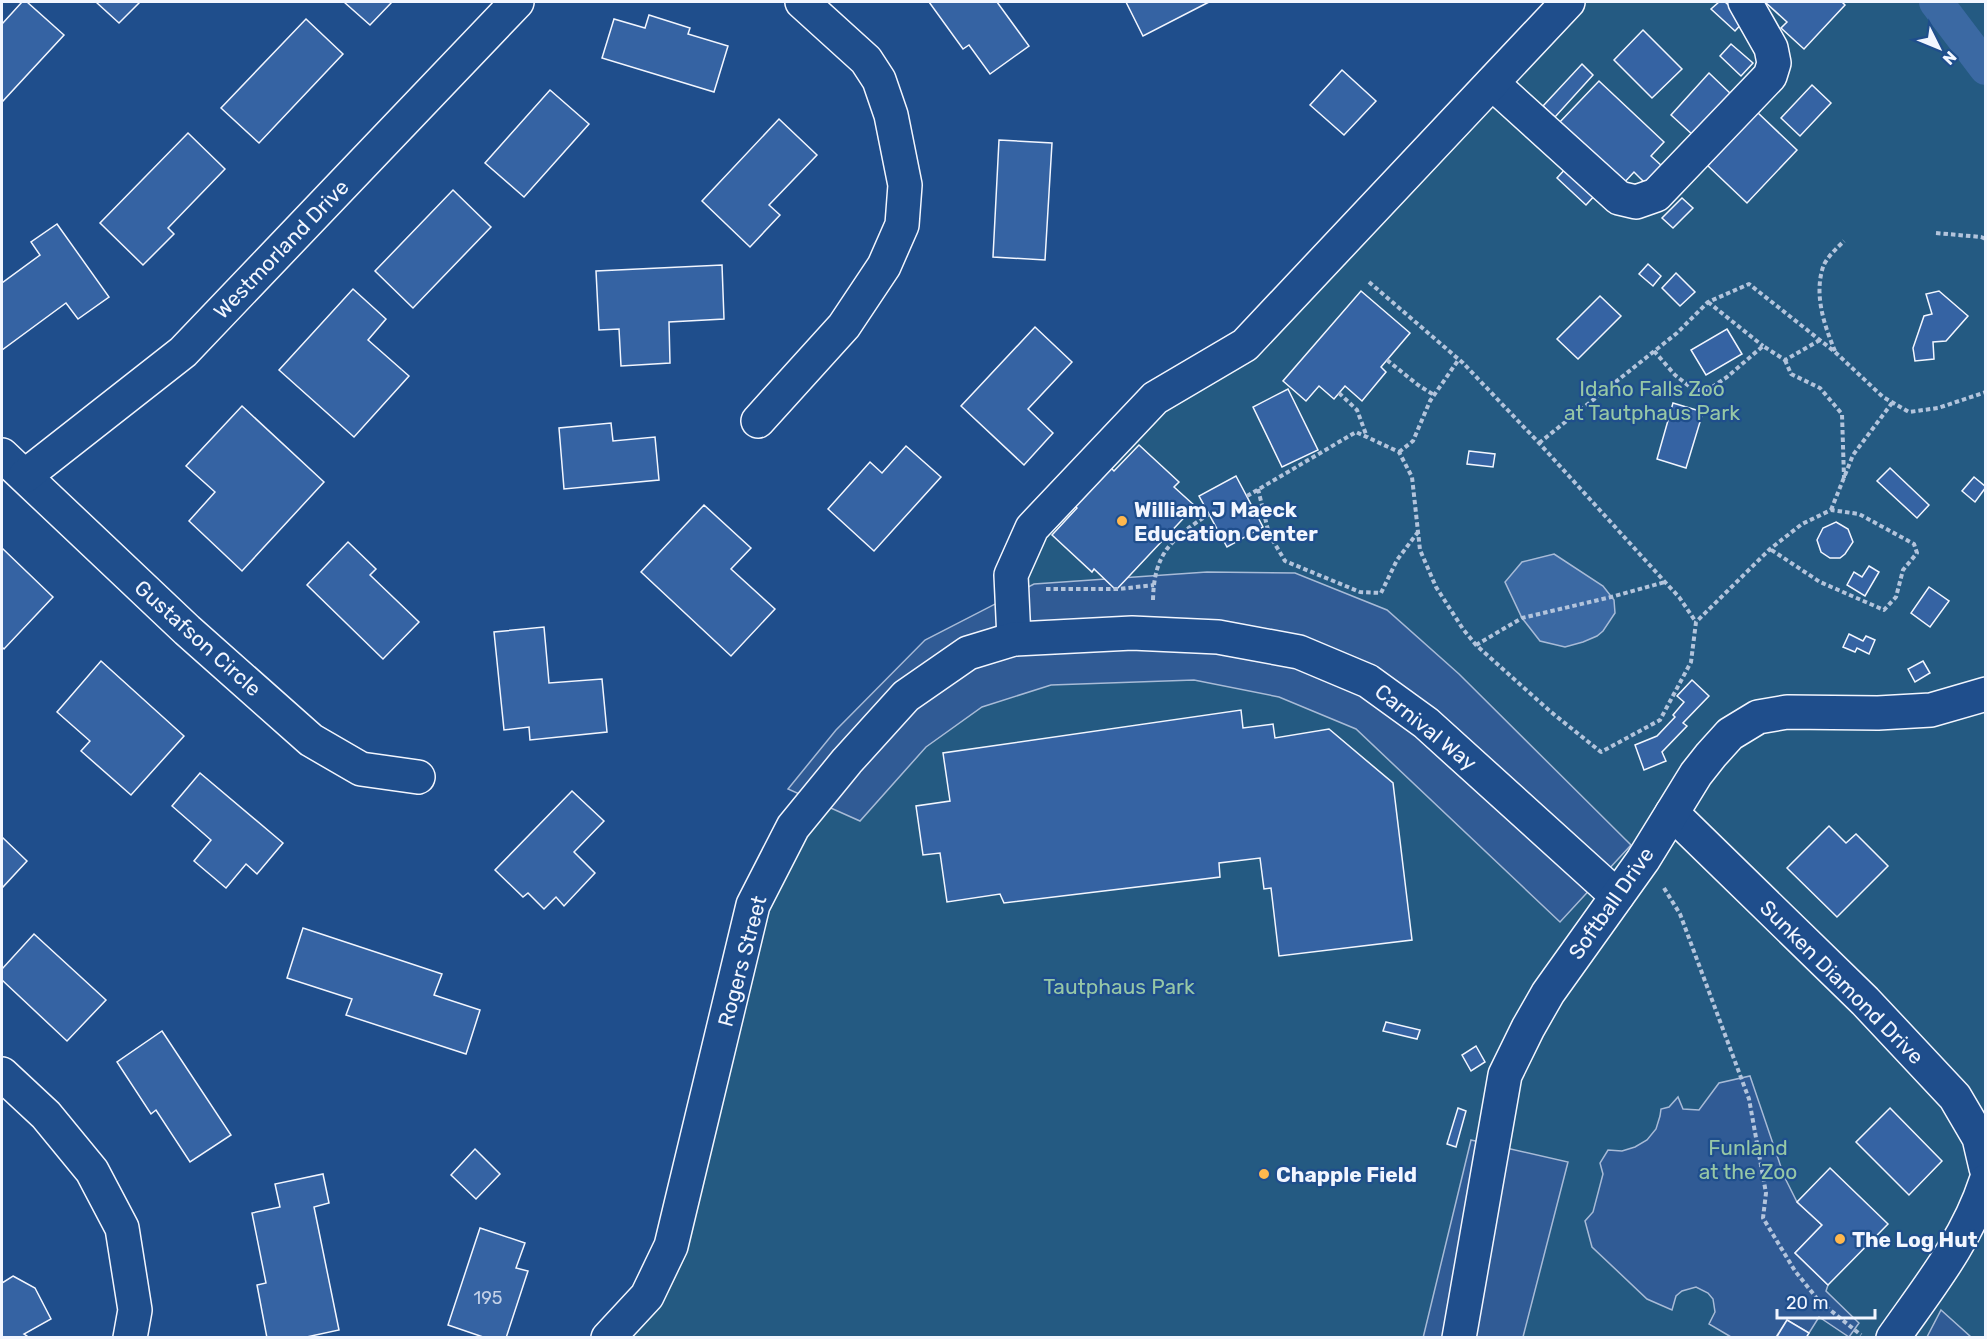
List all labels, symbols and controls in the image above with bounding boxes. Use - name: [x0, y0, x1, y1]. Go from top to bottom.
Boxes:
- north arrow: [1909, 18, 1969, 78]
- text: N: [1939, 47, 1960, 69]
- street label: Westmorland Drive: [208, 174, 354, 324]
- park label: Idaho Falls Zoo at Tautphaus Park: [1564, 376, 1740, 425]
- place label: William J Maeck Education Center: [1134, 497, 1318, 546]
- marker: William J Maeck Education Center: [1115, 514, 1129, 528]
- street label: Gustafson Circle: [130, 575, 266, 701]
- street label: Carnival Way: [1370, 678, 1482, 776]
- street label: Softball Drive: [1563, 842, 1659, 964]
- street label: Rogers Street: [713, 893, 771, 1029]
- street label: Sunken Diamond Drive: [1755, 895, 1929, 1069]
- park label: Tautphaus Park: [1043, 974, 1195, 999]
- park label: Funland at the Zoo: [1699, 1135, 1797, 1184]
- place label: Chapple Field: [1276, 1162, 1417, 1187]
- marker: Chapple Field: [1257, 1167, 1271, 1181]
- place label: The Log Hut: [1852, 1227, 1978, 1252]
- marker: The Log Hut: [1833, 1232, 1847, 1246]
- scale bar: [1777, 1282, 1874, 1320]
- house number: 195: [473, 1287, 503, 1309]
- text: 20 m: [1786, 1292, 1828, 1314]

